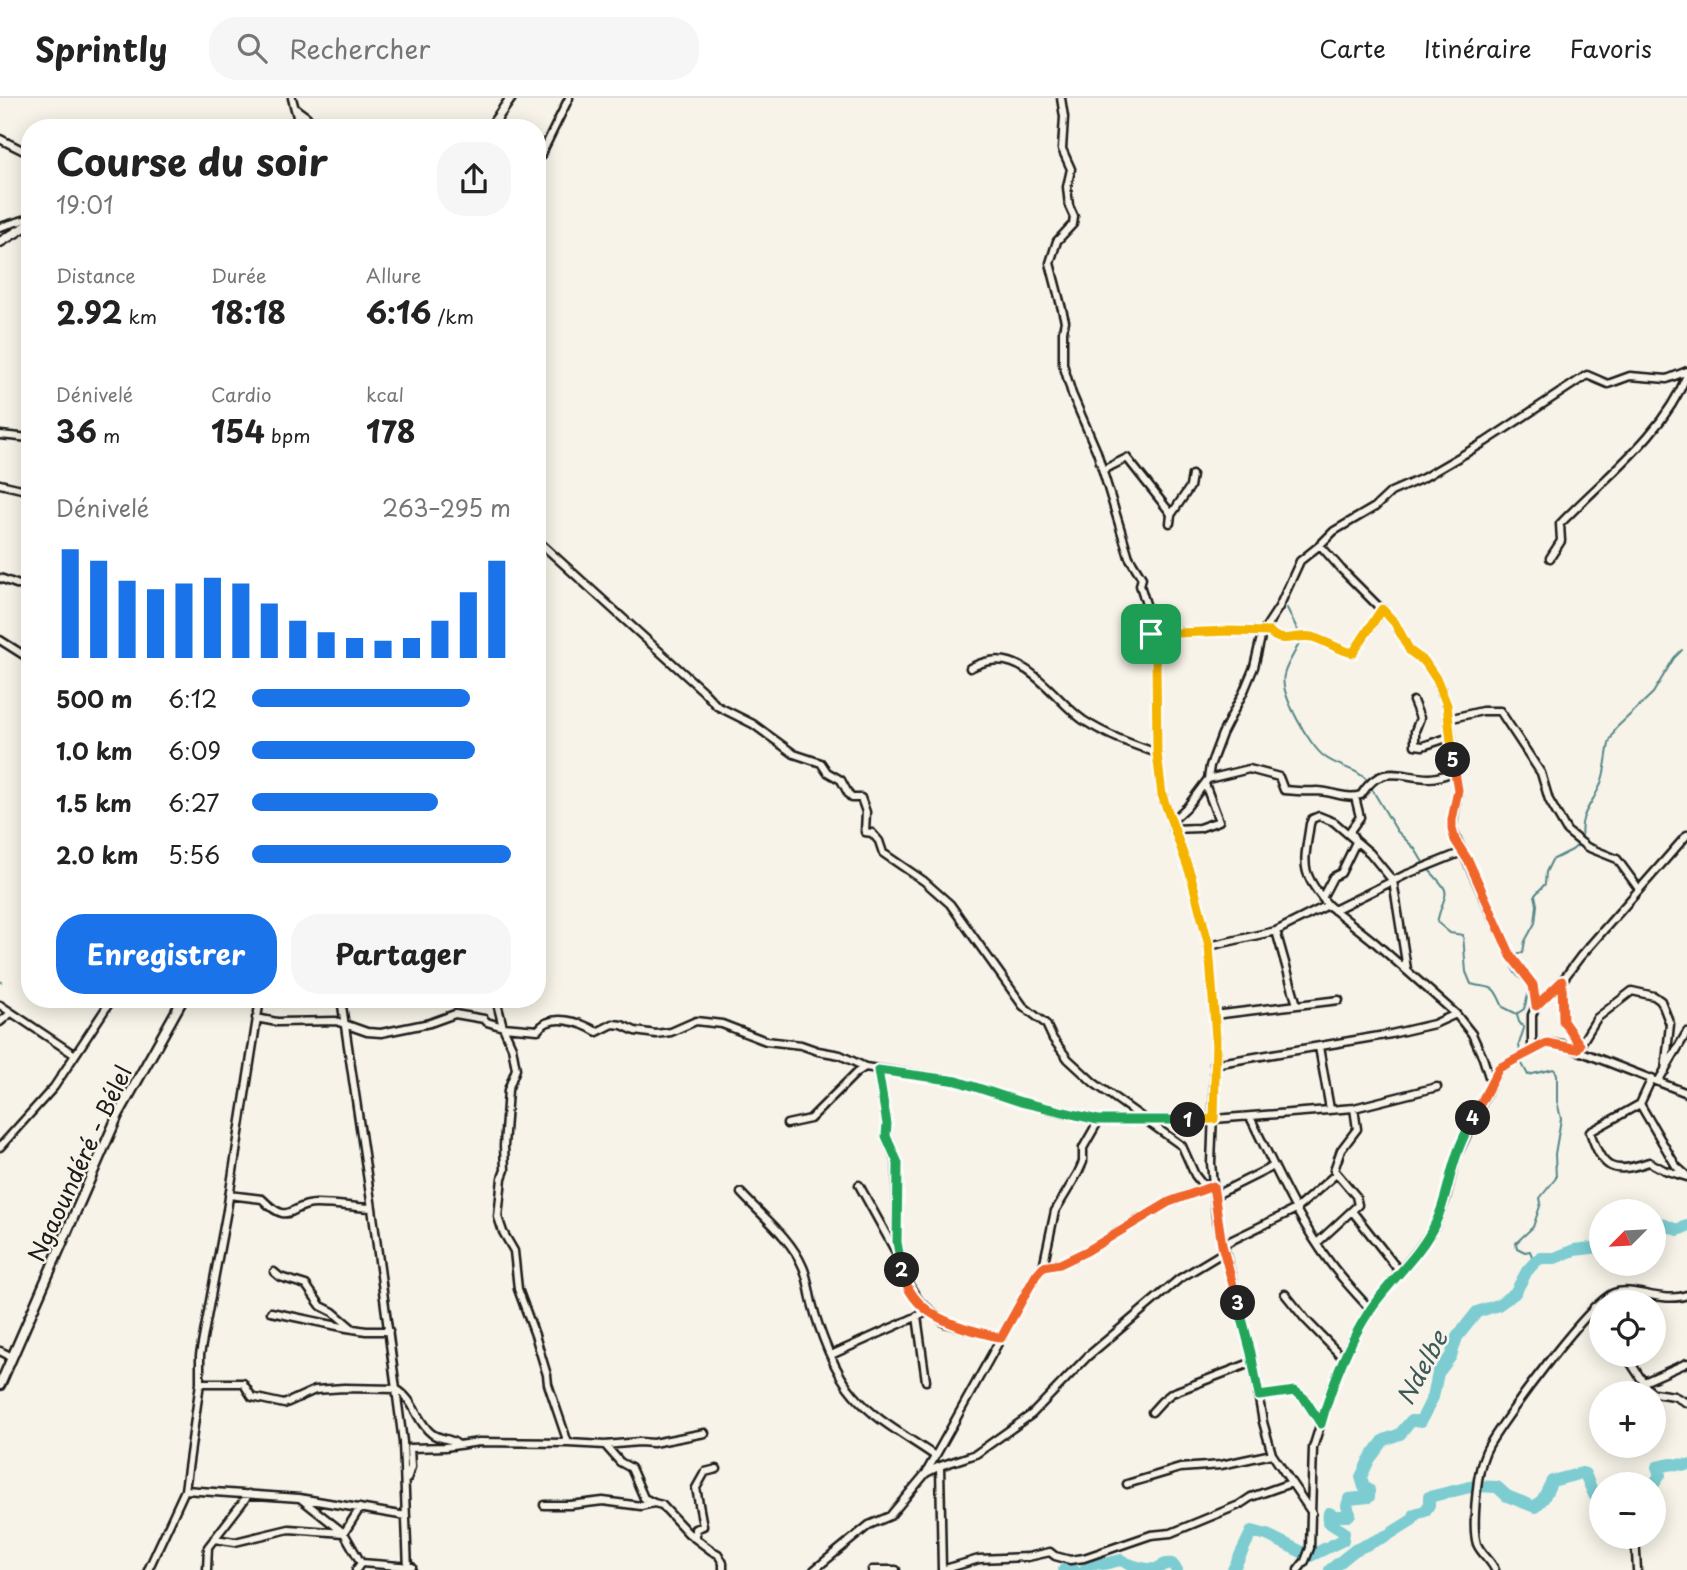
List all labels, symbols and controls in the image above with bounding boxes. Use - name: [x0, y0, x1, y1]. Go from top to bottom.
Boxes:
- search box: [209, 17, 699, 80]
- text: Sprintly: [35, 23, 167, 73]
- icon: search: [233, 29, 271, 67]
- text: Rechercher: [289, 29, 430, 68]
- text: Carte: [1319, 30, 1386, 66]
- text: Itinéraire: [1424, 30, 1532, 66]
- text: Favoris: [1570, 30, 1652, 66]
- text: Course du soir: [56, 132, 328, 189]
- button: share: [437, 142, 511, 216]
- text: 19:01: [56, 187, 113, 222]
- text: Distance: [56, 261, 136, 289]
- text: Durée: [211, 261, 267, 289]
- text: Allure: [366, 261, 421, 289]
- text: 2.92: [56, 289, 122, 334]
- text: 18:18: [211, 289, 286, 334]
- text: 6:16: [366, 289, 431, 334]
- text: km: [122, 302, 157, 330]
- text: /km: [431, 302, 474, 330]
- text: Dénivelé: [56, 380, 133, 408]
- text: Cardio: [211, 380, 272, 408]
- text: kcal: [366, 380, 404, 408]
- text: 36: [56, 408, 97, 453]
- text: 154: [211, 408, 265, 453]
- text: 178: [366, 408, 416, 453]
- text: m: [97, 421, 120, 449]
- text: bpm: [265, 421, 310, 449]
- text: Dénivelé: [56, 490, 149, 525]
- text: 263–295 m: [382, 490, 511, 525]
- pin: [1121, 604, 1181, 664]
- icon: arrive: [1132, 615, 1170, 653]
- text: 500 m: [56, 681, 133, 716]
- text: 6:12: [168, 681, 217, 716]
- text: 1.0 km: [56, 733, 133, 768]
- text: 6:09: [168, 733, 221, 768]
- pin: 5: [1436, 742, 1470, 778]
- text: 5: [1446, 745, 1459, 773]
- text: 1.5 km: [56, 785, 132, 820]
- text: 6:27: [168, 785, 219, 820]
- text: 2.0 km: [56, 837, 138, 872]
- text: 5:56: [168, 837, 220, 872]
- button: Enregistrer: [56, 914, 277, 994]
- button: Partager: [291, 914, 511, 994]
- street label: Ngaoundéré - Bélel: [18, 1059, 140, 1267]
- pin: 4: [1456, 1100, 1490, 1136]
- pin: 1: [1170, 1102, 1206, 1138]
- text: 4: [1466, 1103, 1479, 1131]
- text: 1: [1183, 1105, 1192, 1133]
- north arrow: [1589, 1199, 1666, 1276]
- map controls: [1589, 1199, 1666, 1549]
- pin: 2: [884, 1252, 920, 1288]
- text: 2: [895, 1255, 908, 1283]
- pin: 3: [1220, 1286, 1256, 1320]
- text: 3: [1231, 1288, 1244, 1316]
- button: locate: [1589, 1290, 1666, 1367]
- water label: Ndelbe: [1387, 1323, 1456, 1410]
- button: +: [1589, 1381, 1666, 1458]
- button: −: [1589, 1472, 1666, 1549]

